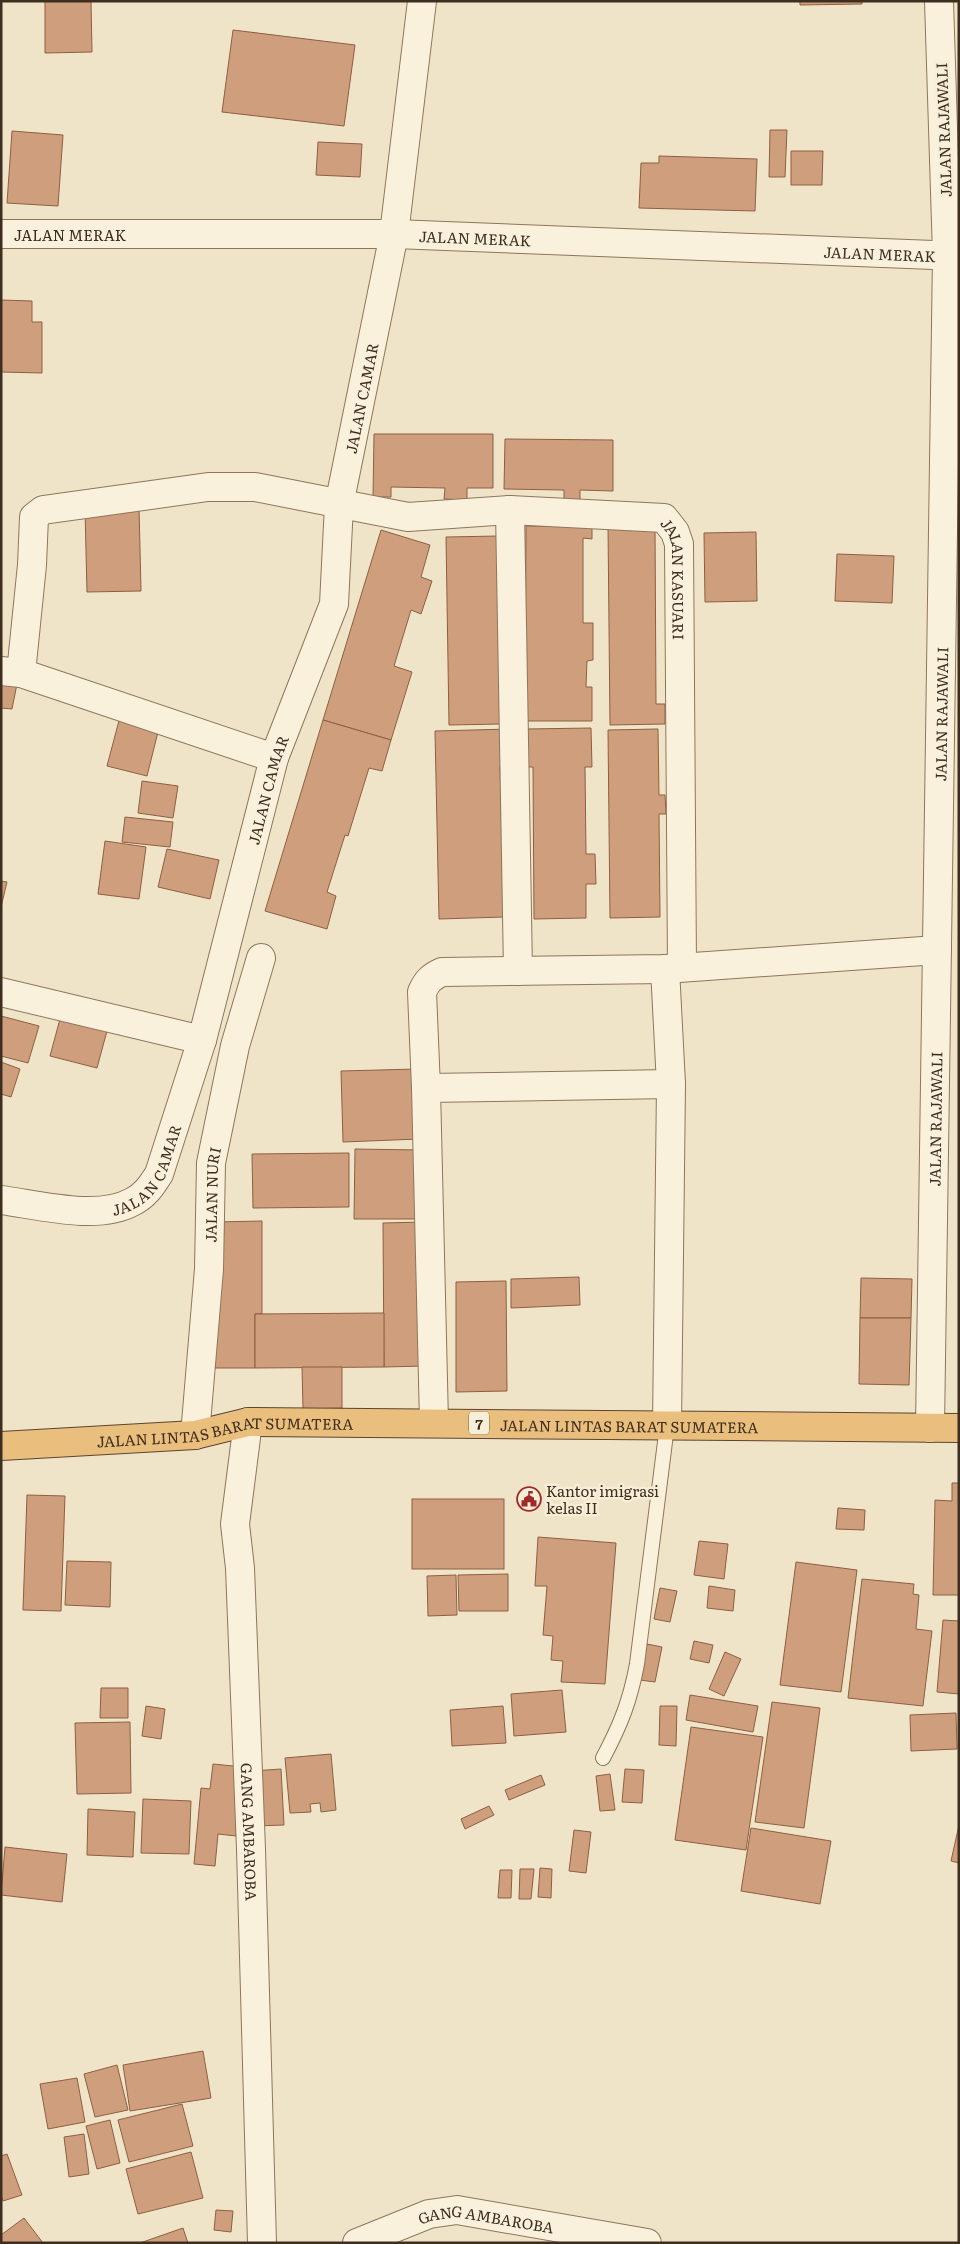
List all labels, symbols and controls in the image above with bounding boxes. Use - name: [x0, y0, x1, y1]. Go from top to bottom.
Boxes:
- street label: JALAN RAJAWALI: [929, 62, 957, 198]
- street label: JALAN MERAK: [14, 223, 127, 246]
- street label: JALAN MERAK: [418, 223, 532, 251]
- street label: JALAN MERAK: [823, 239, 937, 267]
- street label: JALAN CAMAR: [338, 340, 383, 455]
- street label: JALAN KASUARI: [656, 512, 691, 640]
- street label: JALAN RAJAWALI: [928, 646, 953, 782]
- street label: JALAN CAMAR: [241, 731, 293, 847]
- street label: JALAN RAJAWALI: [922, 1051, 947, 1187]
- street label: JALAN CAMAR: [109, 1121, 186, 1220]
- street label: JALAN NURI: [198, 1145, 226, 1243]
- street label: JALAN LINTAS BARAT SUMATERA: [96, 1410, 354, 1452]
- road number: 7: [469, 1412, 489, 1435]
- street label: JALAN LINTAS BARAT SUMATERA: [500, 1413, 759, 1438]
- place label: Kantor imigrasi kelas II: [546, 1479, 659, 1519]
- public building icon: Kantor imigrasi kelas II: [516, 1486, 542, 1512]
- street label: GANG AMBAROBA: [236, 1762, 264, 1901]
- street label: GANG AMBAROBA: [414, 2198, 556, 2238]

